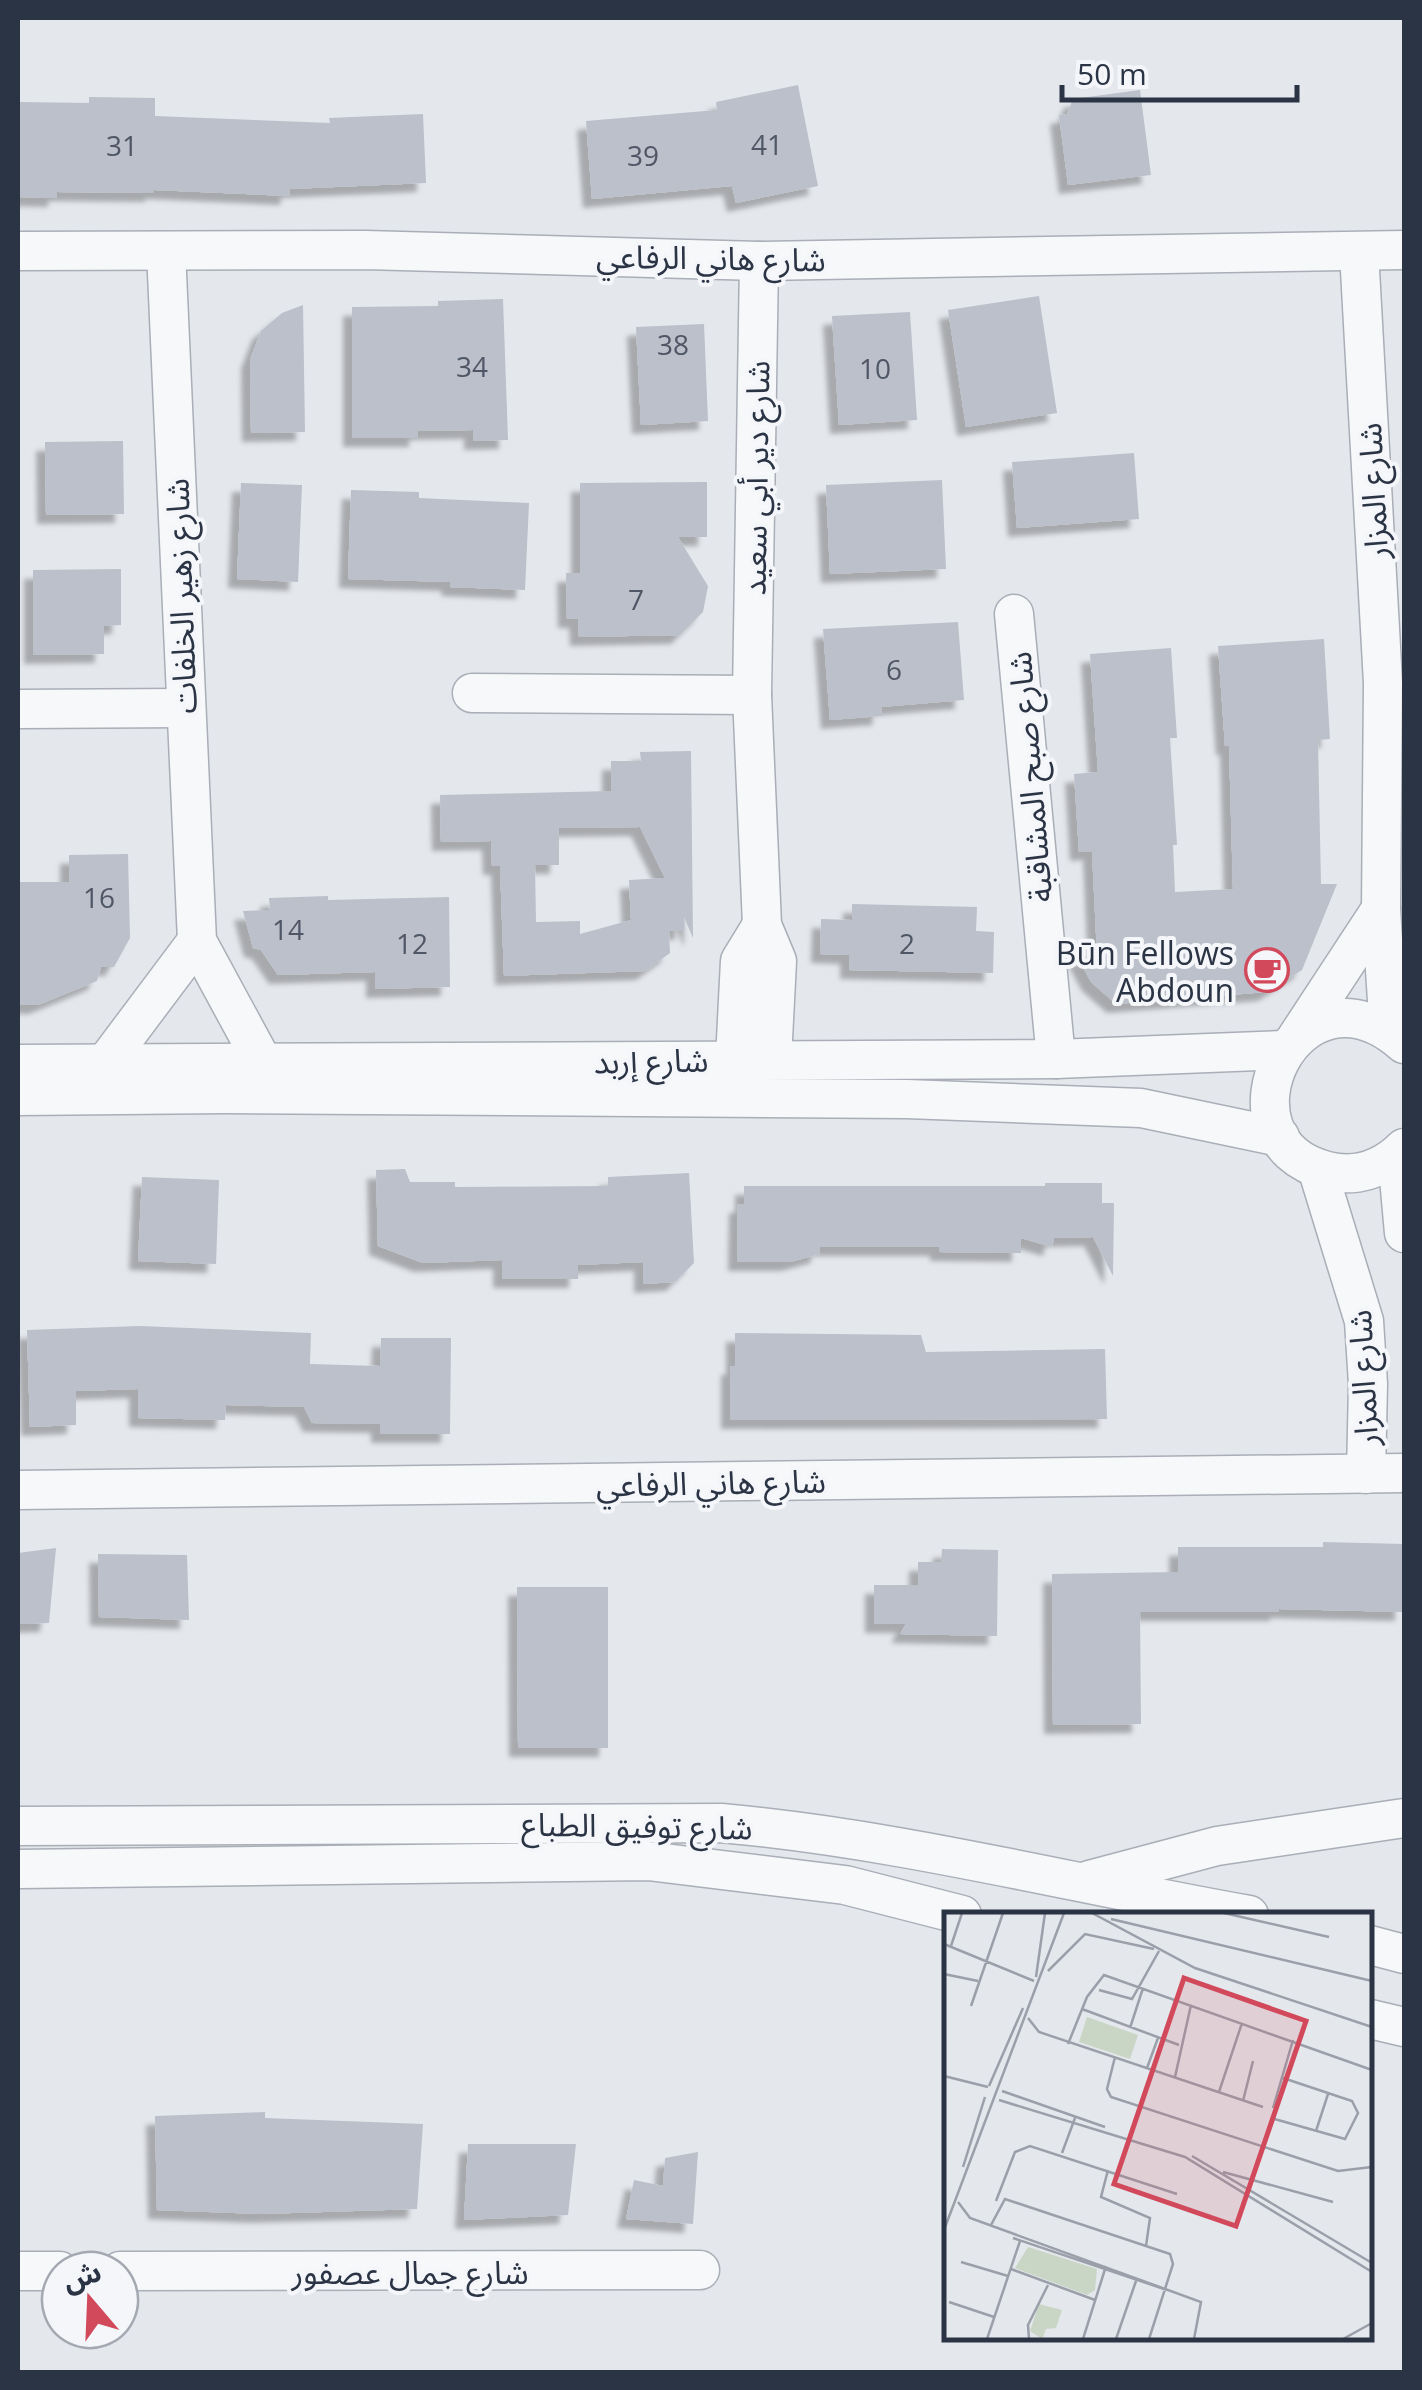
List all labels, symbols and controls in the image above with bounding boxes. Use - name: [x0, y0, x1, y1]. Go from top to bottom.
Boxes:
- scale bar: [1062, 40, 1297, 102]
- text: 50 m: [1077, 53, 1147, 94]
- house number: 41: [751, 125, 783, 163]
- house number: 31: [106, 126, 138, 164]
- house number: 39: [627, 136, 659, 174]
- street label: شارع هاني الرفاعي: [596, 233, 826, 285]
- house number: 38: [657, 325, 689, 363]
- house number: 34: [456, 347, 488, 385]
- house number: 10: [859, 349, 891, 387]
- street label: شارع دير أبي سعيد: [731, 360, 783, 596]
- street label: شارع المزار: [1347, 422, 1401, 561]
- street label: شارع زهير الخلفات: [154, 478, 210, 714]
- house number: 7: [628, 580, 644, 618]
- house number: 6: [886, 650, 902, 688]
- street label: شارع صبح المشاقبة: [997, 650, 1065, 904]
- house number: 16: [83, 878, 115, 916]
- house number: 14: [272, 910, 304, 948]
- house number: 12: [396, 924, 428, 962]
- house number: 2: [899, 924, 915, 962]
- place label: Būn Fellows Abdoun: [1056, 931, 1234, 1011]
- cafe icon: Būn Fellows Abdoun: [1244, 947, 1290, 993]
- street label: شارع إربد: [593, 1038, 709, 1086]
- street label: شارع المزار: [1337, 1309, 1391, 1448]
- street label: شارع هاني الرفاعي: [596, 1458, 826, 1510]
- street label: شارع توفيق الطباع: [521, 1801, 753, 1853]
- inset map: [944, 1912, 1372, 2340]
- north arrow: [40, 2250, 140, 2350]
- street label: شارع جمال عصفور: [290, 2250, 529, 2297]
- text: ش: [57, 2251, 106, 2300]

